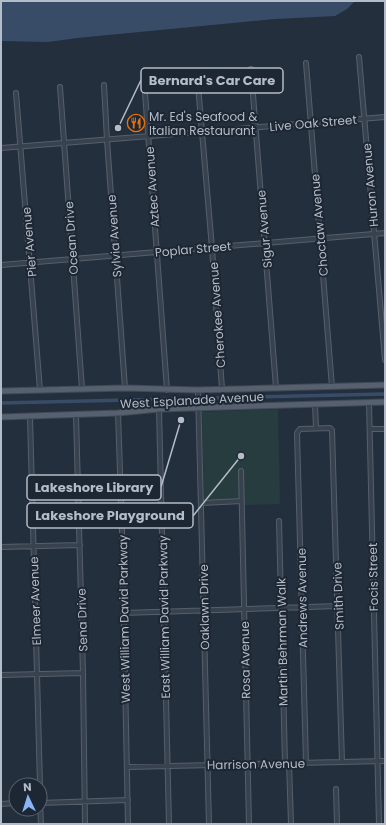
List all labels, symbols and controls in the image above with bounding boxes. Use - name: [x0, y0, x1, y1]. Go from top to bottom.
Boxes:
- callout: Bernard's Car Care: [141, 68, 283, 93]
- text: Bernard's Car Care: [149, 71, 275, 90]
- place label: Mr. Ed's Seafood & Italian Restaurant: [149, 108, 257, 139]
- street label: Live Oak Street: [269, 111, 357, 135]
- restaurant icon: Mr. Ed's Seafood & Italian Restaurant: [126, 113, 146, 133]
- street label: Huron Avenue: [358, 142, 382, 228]
- street label: Aztec Avenue: [141, 146, 163, 228]
- street label: Choctaw Avenue: [306, 173, 332, 277]
- street label: Sigur Avenue: [252, 189, 276, 269]
- street label: Sylvia Avenue: [103, 194, 125, 278]
- street label: Ocean Drive: [60, 201, 82, 275]
- street label: Pier Avenue: [17, 206, 41, 278]
- street label: Poplar Street: [154, 237, 232, 261]
- street label: Cherokee Avenue: [205, 262, 229, 368]
- street label: West Esplanade Avenue: [120, 388, 264, 412]
- callout: Lakeshore Library: [27, 475, 161, 500]
- text: Lakeshore Library: [35, 478, 154, 497]
- callout: Lakeshore Playground: [27, 503, 193, 528]
- text: Lakeshore Playground: [35, 506, 185, 525]
- street label: West William David Parkway: [114, 535, 134, 703]
- street label: East William David Parkway: [154, 535, 174, 699]
- street label: Focis Street: [364, 543, 382, 611]
- street label: Andrews Avenue: [293, 548, 311, 648]
- street label: Elmeer Avenue: [25, 556, 45, 646]
- street label: Smith Drive: [328, 562, 348, 630]
- street label: Oaklawn Drive: [195, 564, 213, 650]
- street label: Martin Behrman Walk: [272, 577, 292, 706]
- street label: Sena Drive: [72, 588, 92, 652]
- street label: Rosa Avenue: [236, 621, 254, 699]
- street label: Harrison Avenue: [207, 755, 305, 773]
- north arrow: [8, 777, 48, 817]
- text: N: [23, 779, 32, 795]

